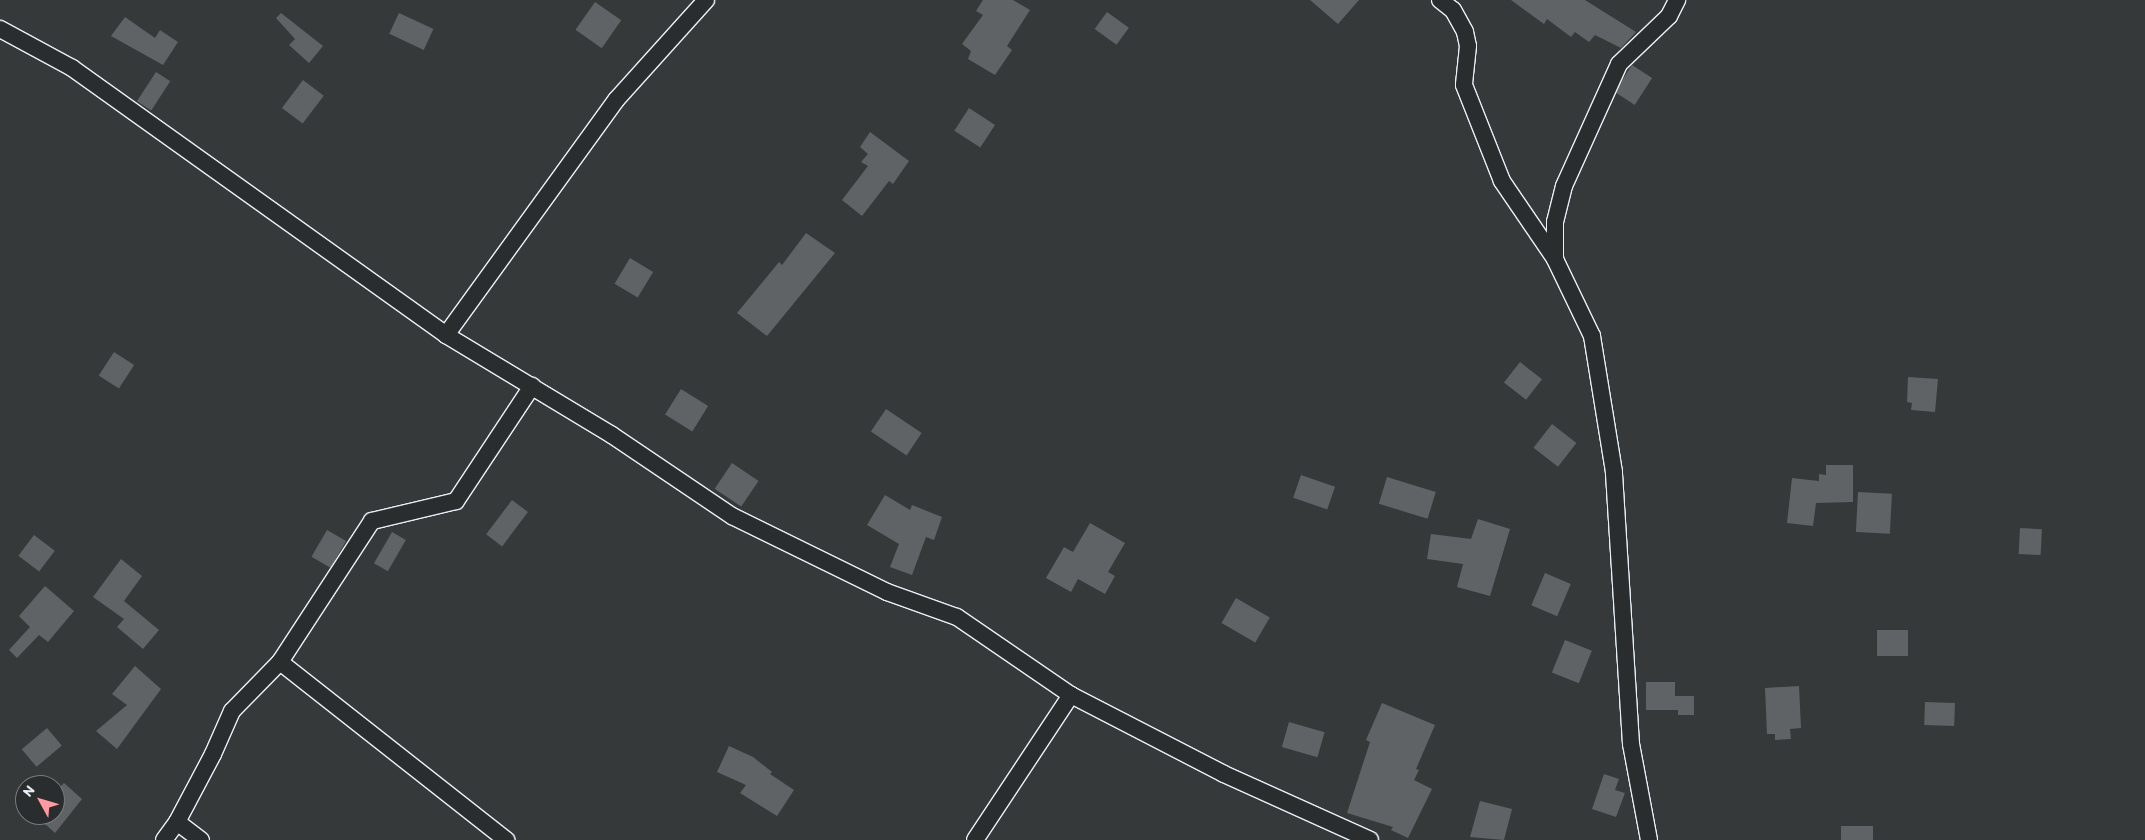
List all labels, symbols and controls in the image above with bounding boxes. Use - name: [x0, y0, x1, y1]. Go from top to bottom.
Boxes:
- north arrow: [15, 775, 65, 825]
- text: N: [19, 782, 38, 800]

